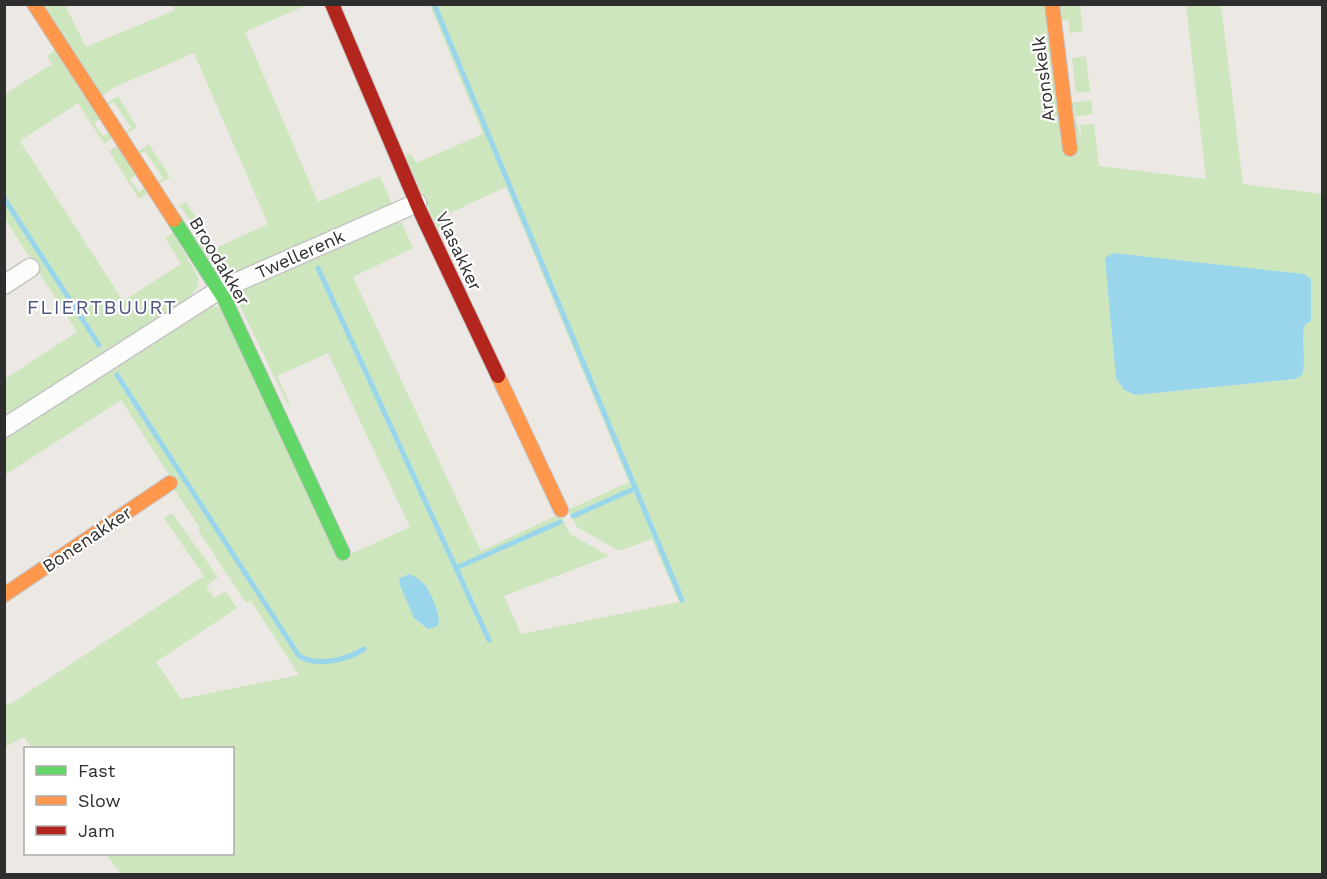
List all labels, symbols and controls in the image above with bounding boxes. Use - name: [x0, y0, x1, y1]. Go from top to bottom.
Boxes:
- street label: Aronskelk: [1027, 35, 1059, 123]
- street label: Vlasakker: [432, 208, 486, 294]
- street label: Broodakker: [185, 213, 255, 309]
- street label: Twellerenk: [252, 225, 348, 283]
- district label: FLIERTBUURT: [27, 295, 177, 319]
- street label: Bonenakker: [38, 501, 136, 577]
- legend: [24, 747, 234, 855]
- text: Fast: [78, 760, 116, 781]
- text: Slow: [78, 790, 121, 811]
- text: Jam: [78, 820, 115, 841]

